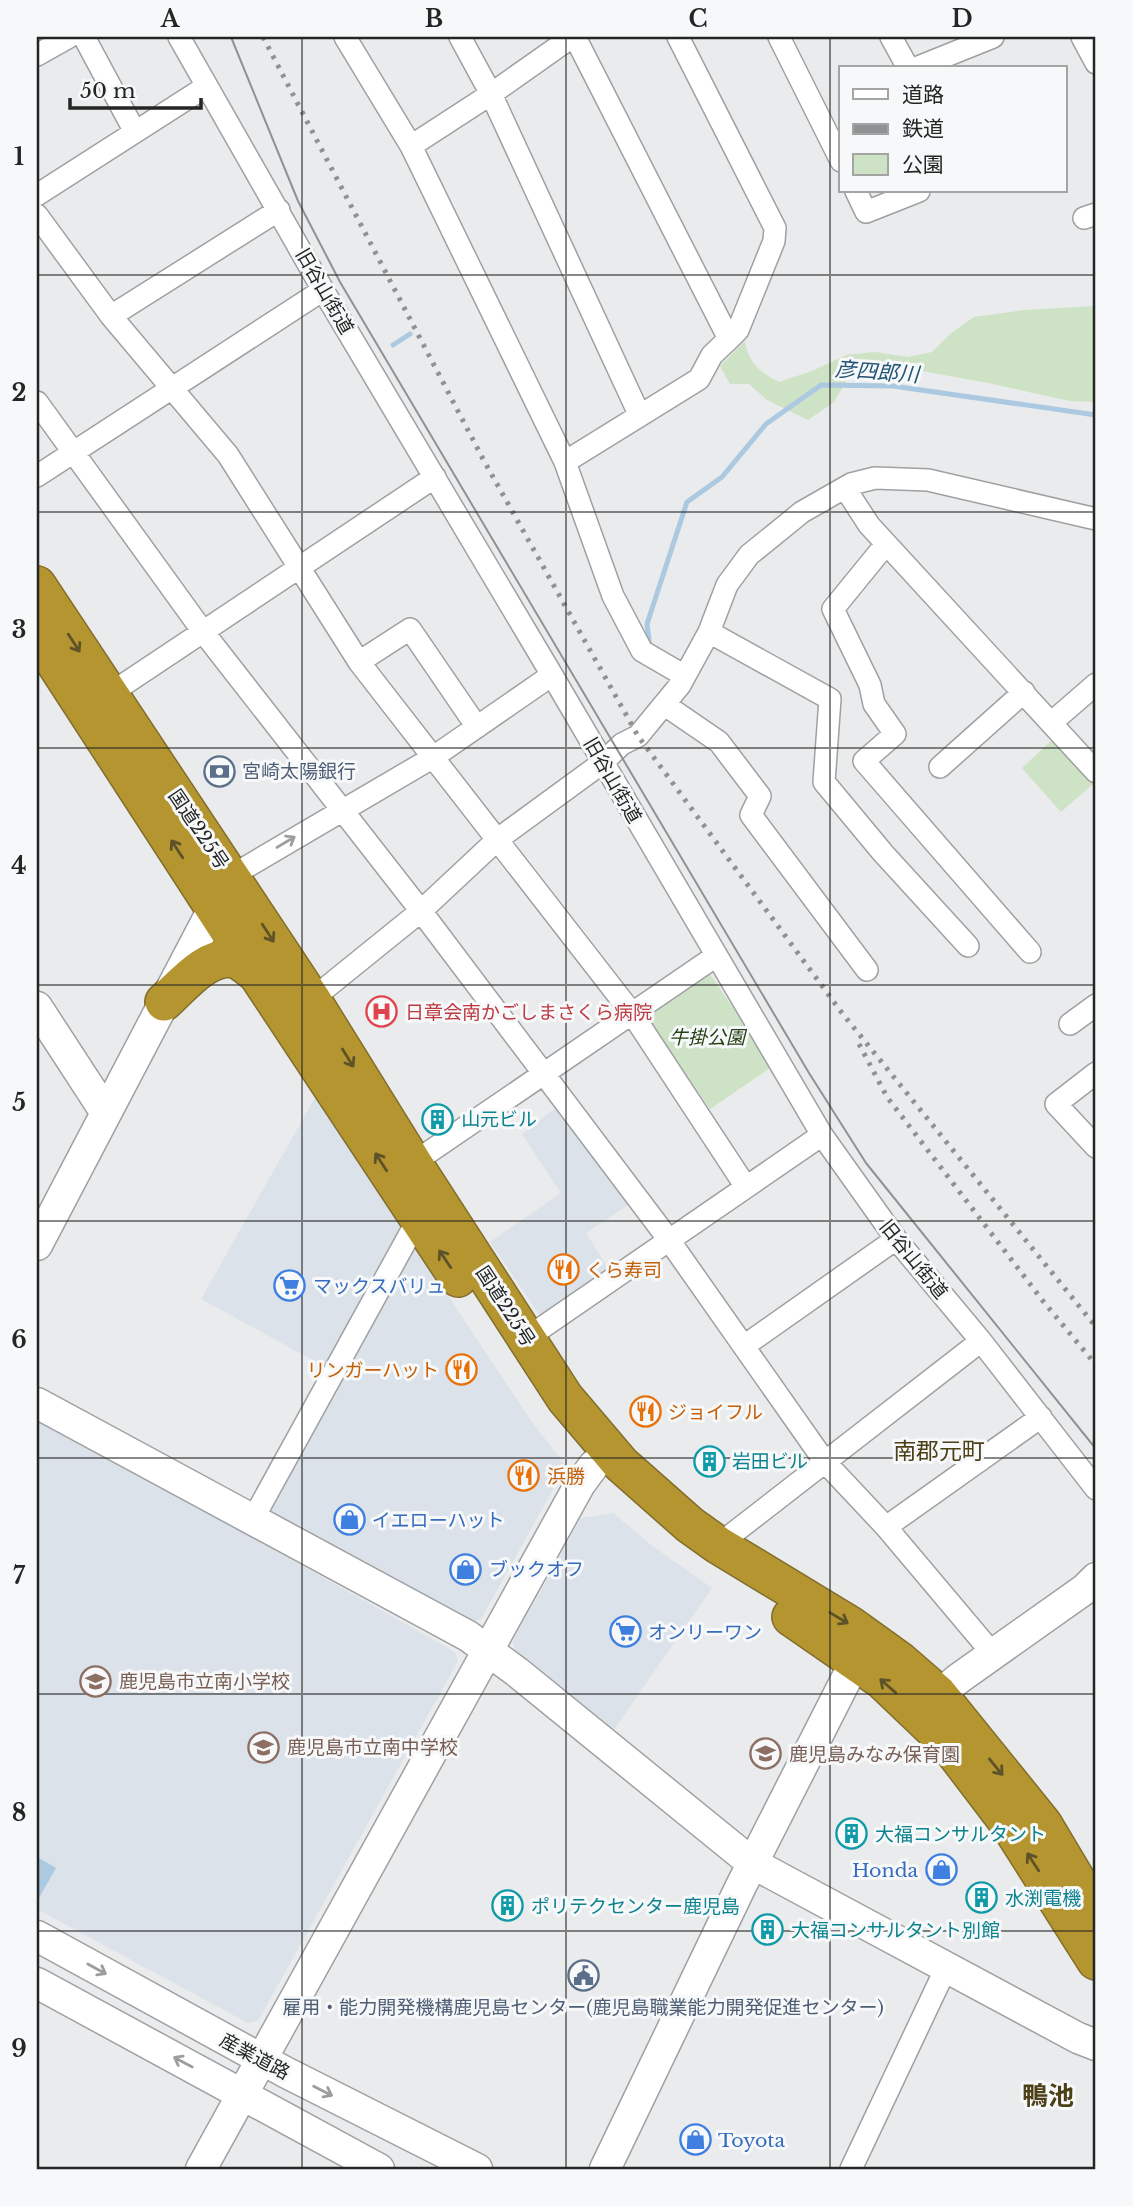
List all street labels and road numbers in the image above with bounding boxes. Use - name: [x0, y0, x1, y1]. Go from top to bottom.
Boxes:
- street label: 旧谷山街道: [291, 244, 358, 338]
- street label: 旧谷山街道: [579, 733, 646, 827]
- street label: 国道225号: [164, 785, 234, 874]
- street label: 旧谷山街道: [875, 1215, 952, 1303]
- street label: 国道225号: [471, 1262, 540, 1351]
- street label: 産業道路: [216, 2028, 294, 2084]

